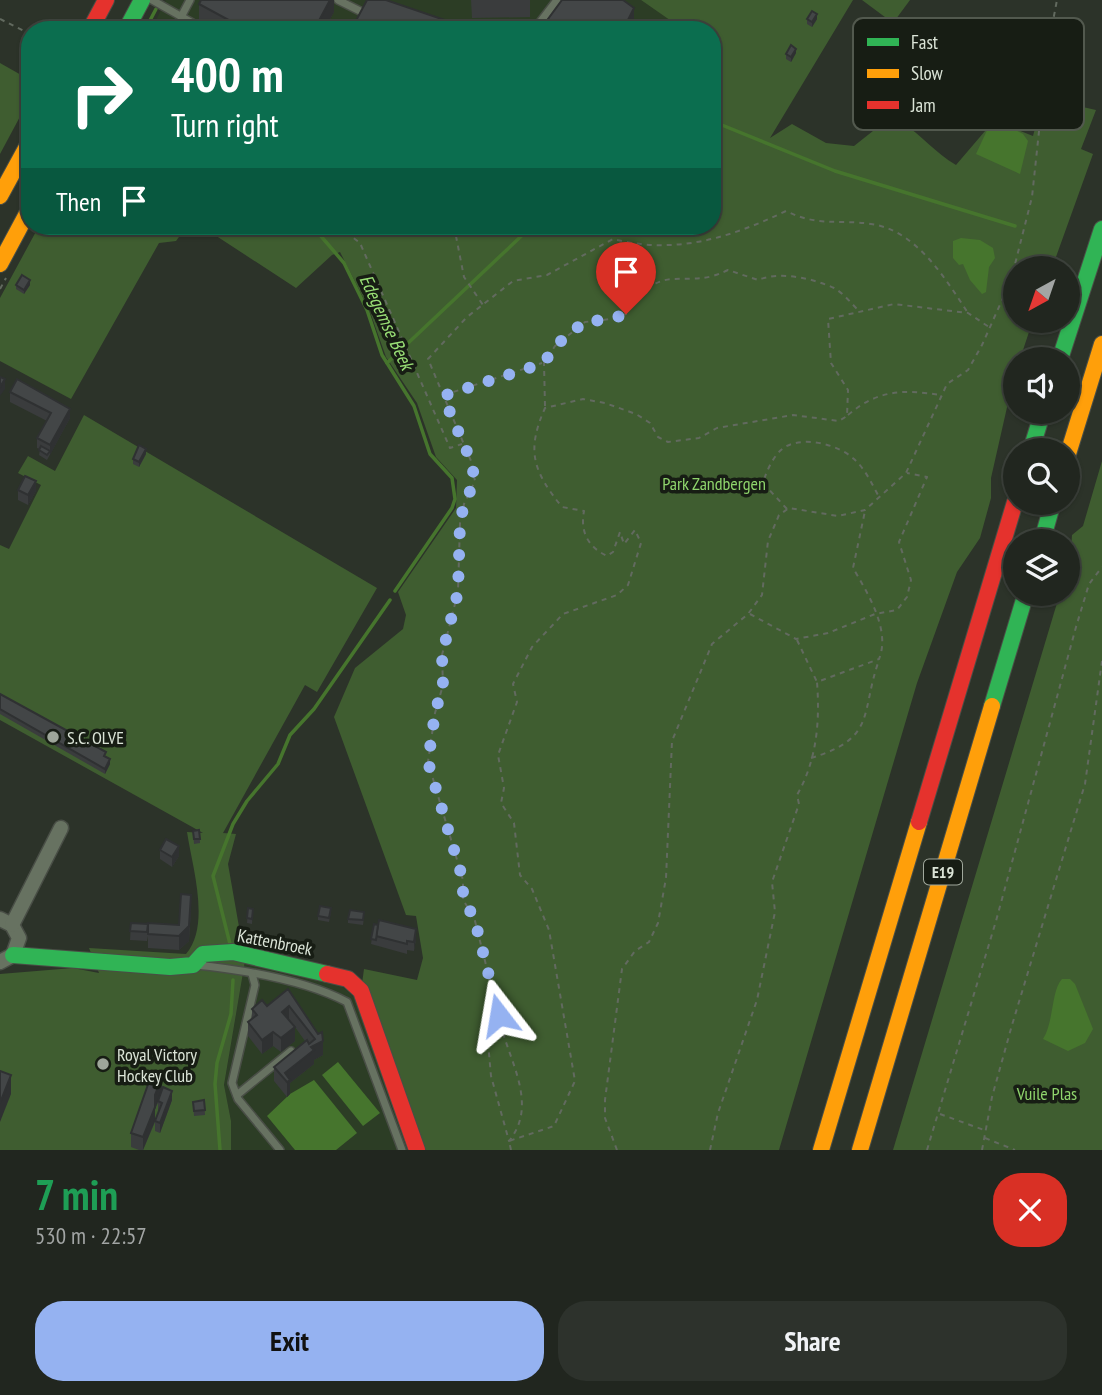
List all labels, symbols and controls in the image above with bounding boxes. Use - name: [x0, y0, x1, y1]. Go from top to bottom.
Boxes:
- legend: [853, 18, 1084, 130]
- text: Fast: [911, 30, 939, 54]
- text: 400 m: [171, 42, 284, 106]
- icon: right: [56, 49, 147, 140]
- text: Slow: [911, 61, 944, 85]
- text: Jam: [910, 93, 936, 117]
- text: Turn right: [171, 104, 279, 146]
- icon: arrive: [115, 182, 153, 220]
- text: Then: [56, 185, 101, 218]
- pin: [596, 242, 656, 314]
- icon: arrive: [607, 253, 645, 291]
- north arrow: [1003, 256, 1080, 332]
- map controls: [1003, 256, 1080, 606]
- water label: Edegemse Beek: [354, 270, 421, 376]
- button: sound: [1003, 347, 1080, 424]
- button: search: [1003, 438, 1080, 515]
- park label: Park Zandbergen: [662, 472, 766, 495]
- button: layers: [1003, 529, 1080, 606]
- place label: S.C. OLVE: [67, 726, 124, 749]
- marker: S.C. OLVE: [45, 729, 61, 745]
- road number: E19: [924, 860, 962, 884]
- street label: Kattenbroek: [236, 923, 314, 961]
- position arrow: [462, 978, 536, 1052]
- place label: Royal Victory Hockey Club: [117, 1043, 197, 1087]
- marker: Royal Victory Hockey Club: [95, 1056, 111, 1072]
- park label: Vuile Plas: [1016, 1082, 1077, 1105]
- text: 7 min: [35, 1167, 118, 1222]
- button: close: [993, 1173, 1067, 1247]
- text: 530 m · 22:57: [35, 1221, 147, 1250]
- button: Exit: [35, 1301, 544, 1381]
- button: Share: [558, 1301, 1067, 1381]

